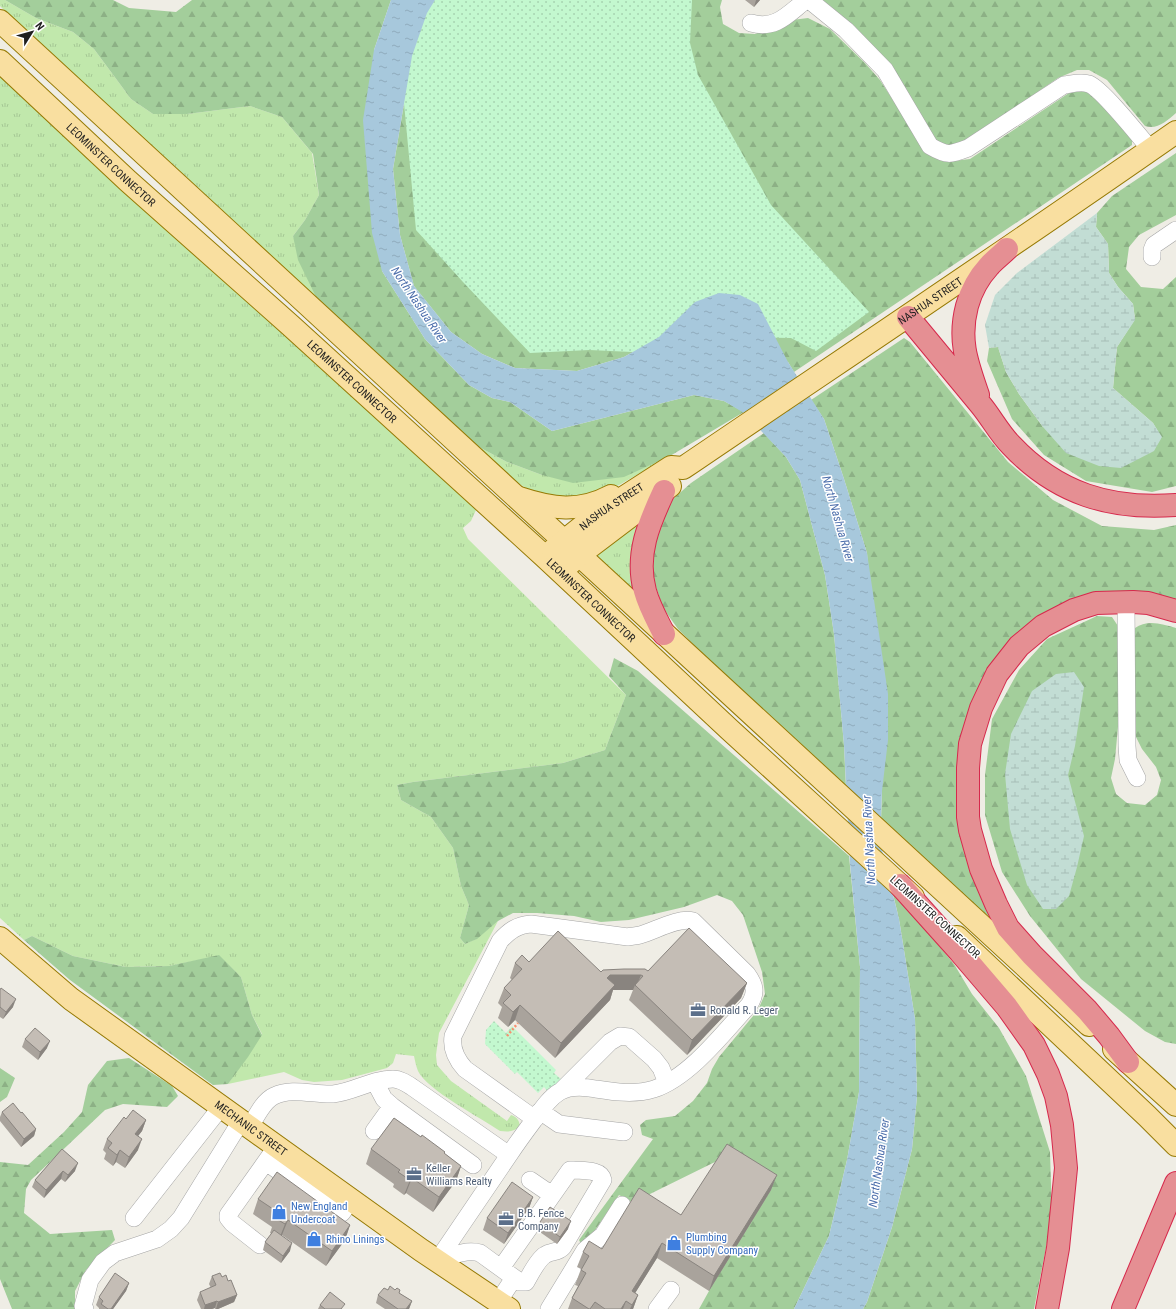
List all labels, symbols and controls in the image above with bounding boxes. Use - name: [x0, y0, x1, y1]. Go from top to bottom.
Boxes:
- north arrow: [12, 12, 52, 52]
- text: N: [32, 20, 47, 33]
- street label: LEOMINSTER CONNECTOR: [64, 120, 159, 209]
- water label: North Nashua River: [388, 264, 450, 346]
- street label: NASHUA STREET: [896, 274, 965, 327]
- street label: LEOMINSTER CONNECTOR: [304, 337, 400, 426]
- water label: North Nashua River: [819, 474, 857, 564]
- street label: NASHUA STREET: [577, 480, 646, 533]
- street label: LEOMINSTER CONNECTOR: [544, 555, 638, 645]
- water label: North Nashua River: [860, 795, 878, 885]
- street label: LEOMINSTER CONNECTOR: [887, 873, 983, 961]
- office icon: Ronald R. Leger: [689, 1001, 707, 1019]
- place label: Ronald R. Leger: [710, 1004, 779, 1017]
- street label: MECHANIC STREET: [212, 1098, 290, 1158]
- water label: North Nashua River: [866, 1117, 892, 1208]
- place label: Keller Williams Realty: [426, 1162, 493, 1188]
- office icon: Keller Williams Realty: [405, 1165, 423, 1183]
- place label: New England Undercoat: [291, 1200, 347, 1226]
- shop icon: New England Undercoat: [270, 1203, 288, 1221]
- place label: B.B. Fence Company: [518, 1207, 564, 1233]
- office icon: B.B. Fence Company: [497, 1210, 515, 1228]
- shop icon: Rhino Linings: [305, 1230, 323, 1248]
- place label: Plumbing Supply Company: [686, 1231, 759, 1257]
- place label: Rhino Linings: [326, 1233, 384, 1246]
- shop icon: Plumbing Supply Company: [665, 1234, 683, 1252]

